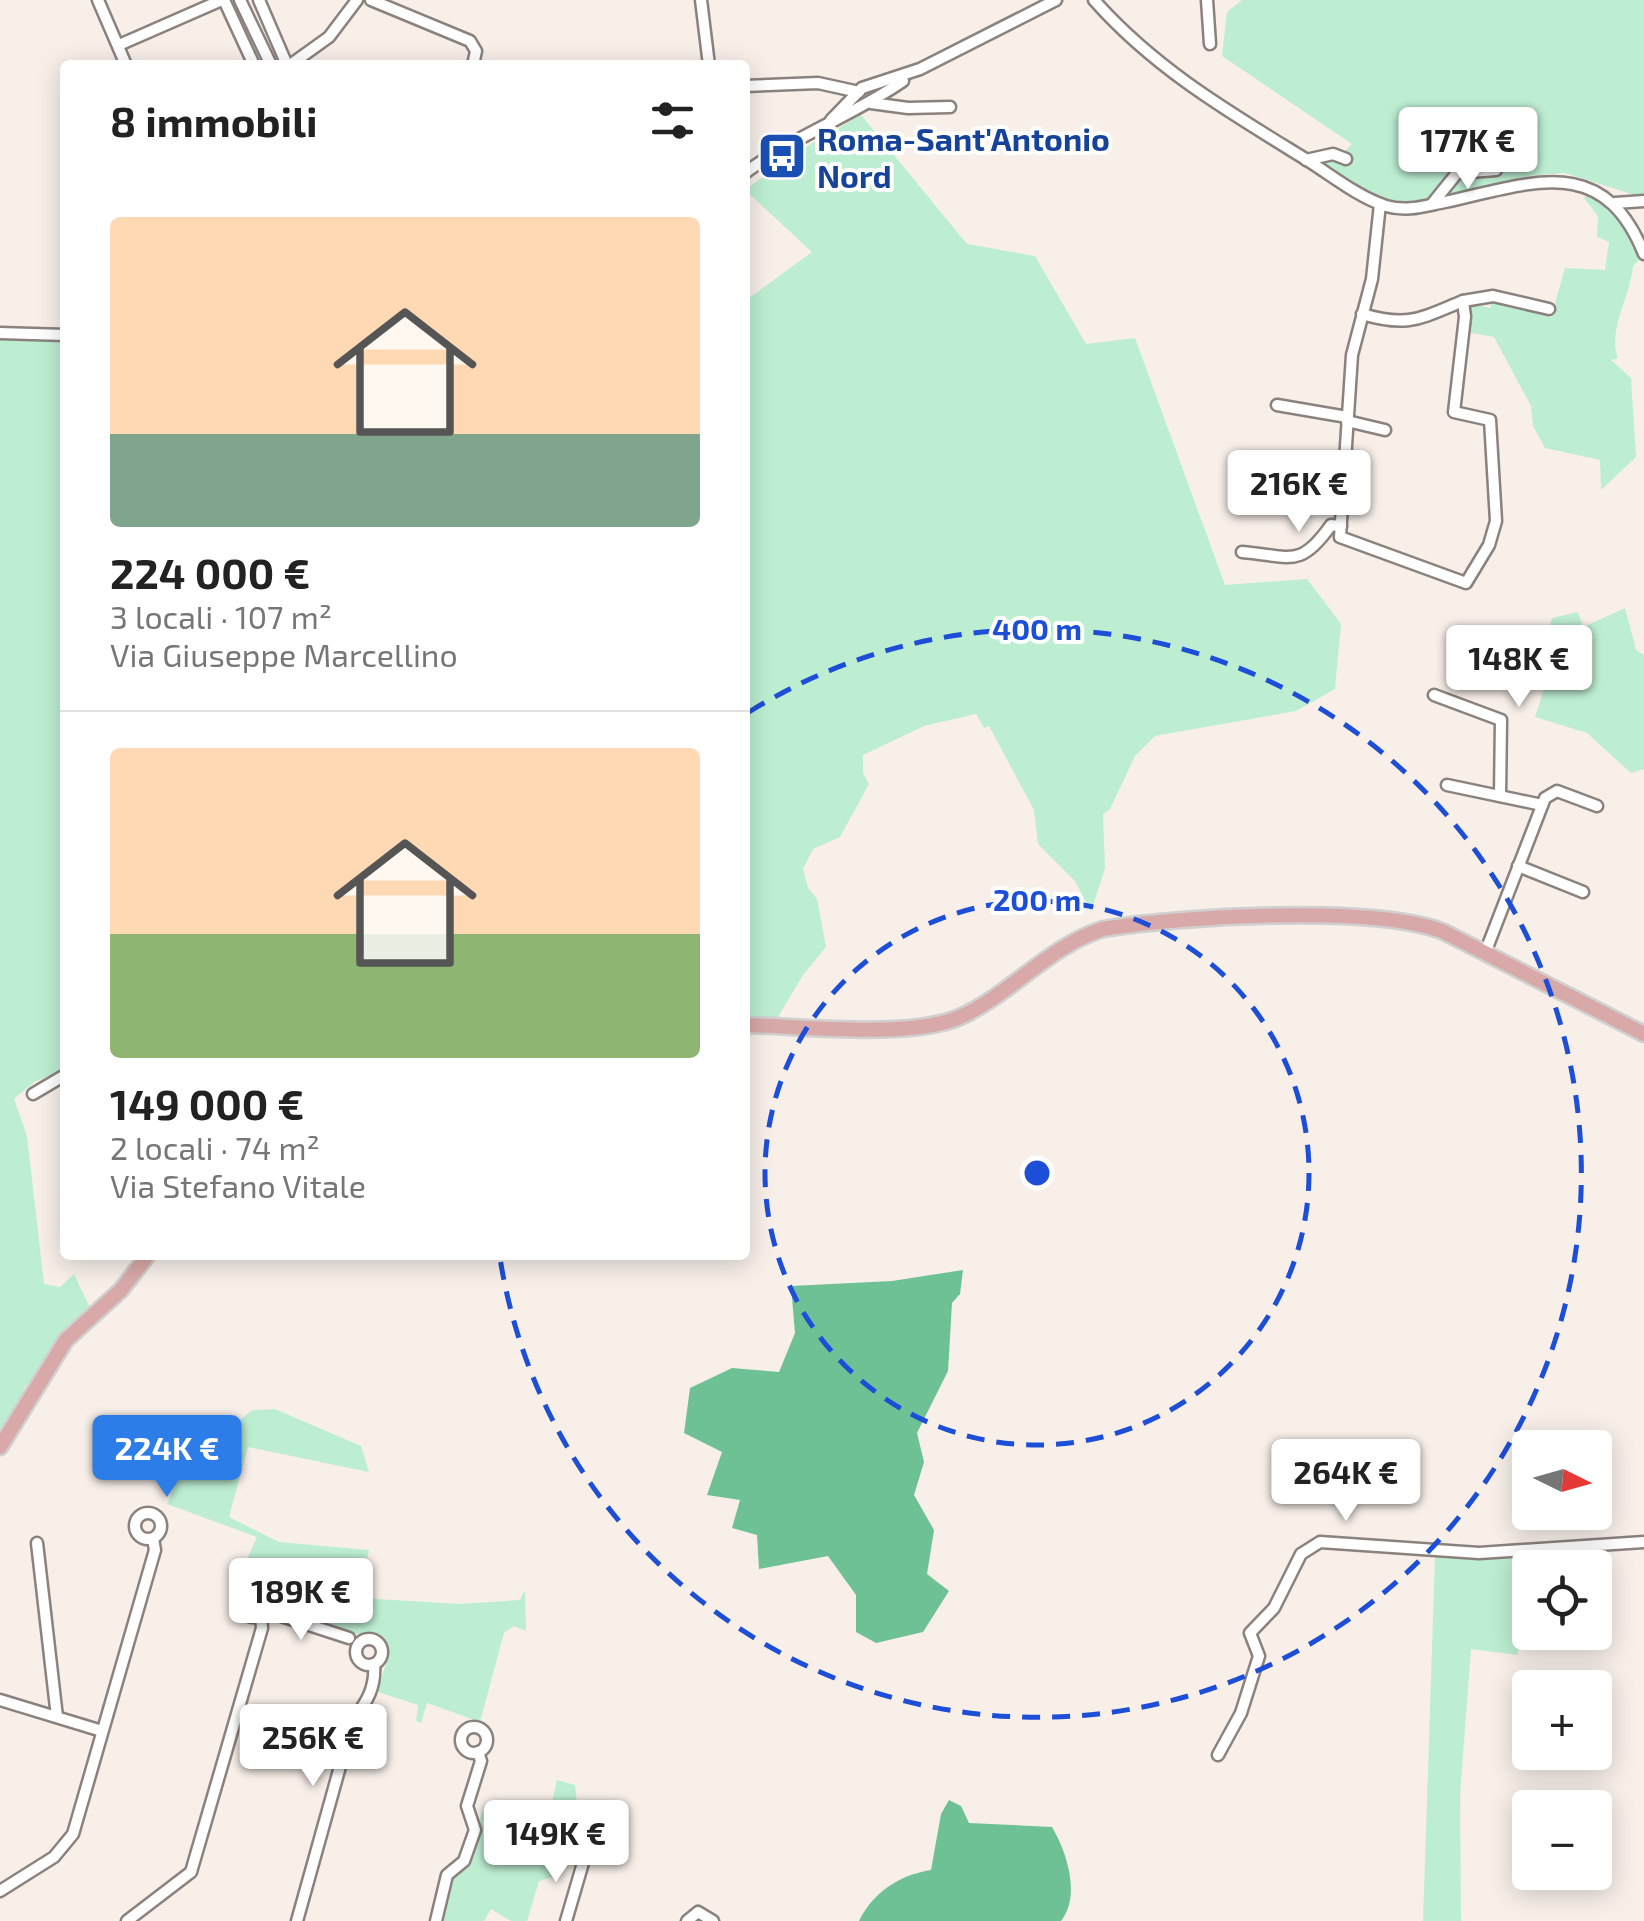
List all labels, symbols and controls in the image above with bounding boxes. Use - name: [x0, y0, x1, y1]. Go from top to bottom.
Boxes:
- icon: filters: [645, 93, 700, 148]
- text: 8 immobili: [110, 95, 318, 145]
- pin: 177K €: [1387, 107, 1549, 192]
- place label: Roma-Sant'Antonio Nord: [817, 119, 1110, 194]
- text: 177K €: [1420, 120, 1516, 158]
- bus stop icon: Roma-Sant'Antonio Nord: [756, 130, 808, 182]
- icon: home: [315, 282, 495, 462]
- pin: 216K €: [1218, 450, 1380, 535]
- text: 216K €: [1250, 463, 1348, 501]
- text: 224 000 €: [110, 547, 310, 597]
- text: 3 locali · 107 m²: [110, 597, 332, 635]
- text: 400 m: [992, 610, 1082, 646]
- pin: 148K €: [1438, 625, 1600, 710]
- text: Via Giuseppe Marcellino: [110, 635, 458, 673]
- text: 148K €: [1468, 638, 1570, 676]
- icon: home: [315, 813, 495, 993]
- text: 200 m: [993, 881, 1081, 917]
- text: 149 000 €: [110, 1078, 304, 1128]
- text: 2 locali · 74 m²: [110, 1128, 320, 1166]
- centre of rings: [1019, 1155, 1055, 1191]
- text: Via Stefano Vitale: [110, 1166, 366, 1204]
- pin: 224K €: [86, 1415, 248, 1500]
- text: 224K €: [115, 1428, 220, 1466]
- north arrow: [1512, 1430, 1612, 1530]
- map controls: [1512, 1430, 1612, 1890]
- pin: 264K €: [1265, 1439, 1427, 1524]
- text: 264K €: [1293, 1452, 1399, 1490]
- button: locate: [1512, 1550, 1612, 1650]
- pin: 189K €: [220, 1558, 382, 1643]
- text: 189K €: [251, 1571, 351, 1609]
- button: +: [1512, 1670, 1612, 1770]
- pin: 256K €: [232, 1704, 394, 1789]
- text: 256K €: [262, 1717, 364, 1755]
- button: −: [1512, 1790, 1612, 1890]
- pin: 149K €: [475, 1800, 637, 1885]
- text: 149K €: [506, 1813, 606, 1851]

